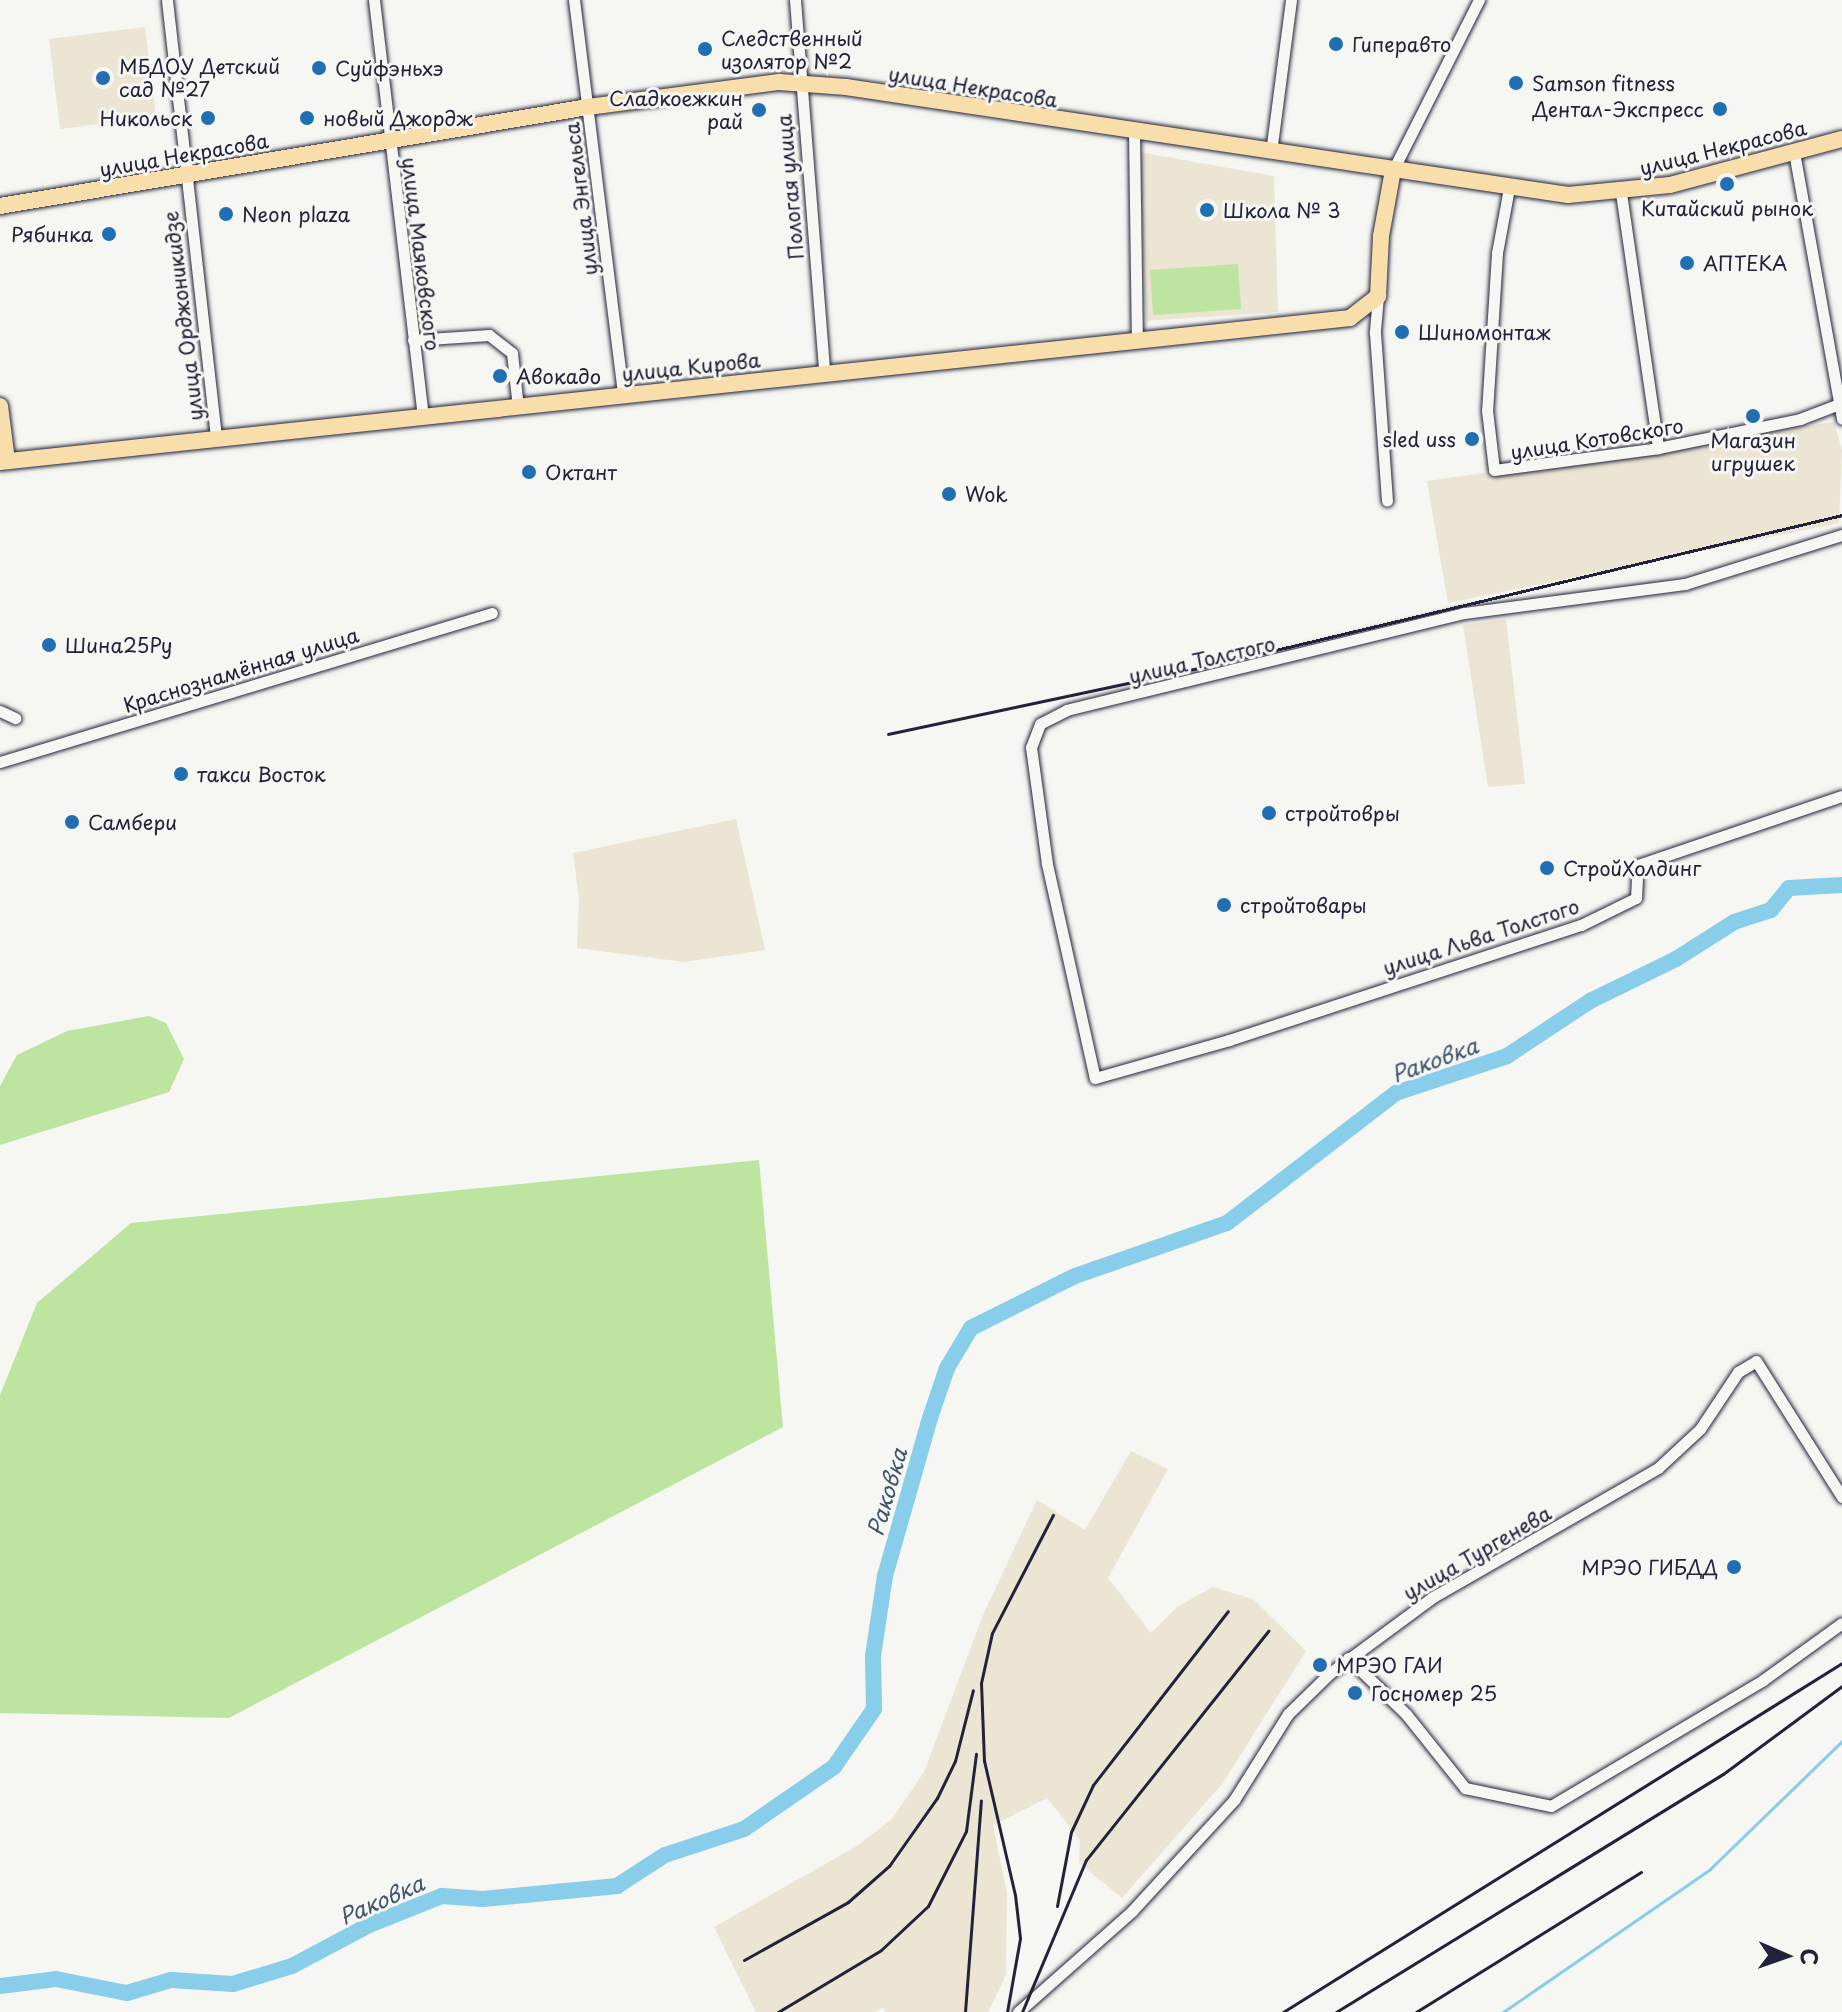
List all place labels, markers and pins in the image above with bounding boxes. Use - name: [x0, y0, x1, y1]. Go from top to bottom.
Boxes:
- place label: Следственный изолятор №2: [721, 26, 863, 73]
- place label: Гиперавто: [1352, 32, 1451, 56]
- marker: Гиперавто: [1327, 35, 1345, 53]
- marker: Следственный изолятор №2: [696, 40, 714, 58]
- place label: МБДОУ Детский сад №27: [119, 54, 281, 101]
- place label: Суйфэньхэ: [335, 56, 443, 80]
- marker: Суйфэньхэ: [310, 59, 328, 77]
- marker: МБДОУ Детский сад №27: [94, 69, 112, 87]
- place label: Samson fitness: [1532, 71, 1675, 95]
- marker: Samson fitness: [1507, 74, 1525, 92]
- place label: Сладкоежкин рай: [609, 86, 743, 133]
- place label: Дентал-Экспресс: [1533, 97, 1704, 121]
- marker: Дентал-Экспресс: [1711, 100, 1729, 118]
- marker: Сладкоежкин рай: [750, 101, 768, 119]
- place label: Никольск: [100, 106, 192, 130]
- place label: новый Джордж: [323, 106, 473, 130]
- marker: Никольск: [199, 109, 217, 127]
- marker: новый Джордж: [298, 109, 316, 127]
- marker: Китайский рынок: [1718, 175, 1736, 193]
- place label: Китайский рынок: [1641, 196, 1813, 220]
- place label: Школа № 3: [1223, 198, 1341, 222]
- marker: Школа № 3: [1198, 201, 1216, 219]
- place label: Neon plaza: [242, 202, 350, 226]
- marker: Neon plaza: [217, 205, 235, 223]
- place label: Рябинка: [11, 222, 93, 246]
- marker: Рябинка: [100, 225, 118, 243]
- place label: АПТЕКА: [1703, 251, 1787, 275]
- marker: АПТЕКА: [1678, 254, 1696, 272]
- place label: Шиномонтаж: [1418, 320, 1550, 344]
- marker: Шиномонтаж: [1393, 323, 1411, 341]
- place label: Авокадо: [516, 364, 601, 388]
- marker: Авокадо: [491, 367, 509, 385]
- marker: Магазин игрушек: [1744, 407, 1762, 425]
- place label: sled uss: [1382, 427, 1456, 451]
- place label: Магазин игрушек: [1710, 428, 1796, 475]
- marker: sled uss: [1463, 430, 1481, 448]
- place label: Октант: [545, 460, 617, 484]
- marker: Октант: [520, 463, 538, 481]
- place label: Wok: [965, 482, 1008, 506]
- marker: Wok: [940, 485, 958, 503]
- place label: Шина25Ру: [65, 633, 172, 657]
- marker: Шина25Ру: [40, 636, 58, 654]
- place label: такси Восток: [197, 762, 328, 786]
- marker: такси Восток: [172, 765, 190, 783]
- place label: стройтовры: [1285, 801, 1400, 825]
- marker: стройтовры: [1260, 804, 1278, 822]
- place label: Самбери: [88, 810, 177, 834]
- marker: Самбери: [63, 813, 81, 831]
- place label: СтройХолдинг: [1563, 856, 1701, 880]
- marker: СтройХолдинг: [1538, 859, 1556, 877]
- place label: стройтовары: [1240, 893, 1367, 917]
- marker: стройтовары: [1215, 896, 1233, 914]
- place label: МРЭО ГИБДД: [1581, 1555, 1718, 1579]
- marker: МРЭО ГИБДД: [1725, 1558, 1743, 1576]
- place label: МРЭО ГАИ: [1336, 1653, 1443, 1677]
- marker: МРЭО ГАИ: [1311, 1656, 1329, 1674]
- place label: Госномер 25: [1371, 1681, 1496, 1705]
- marker: Госномер 25: [1346, 1684, 1364, 1702]

